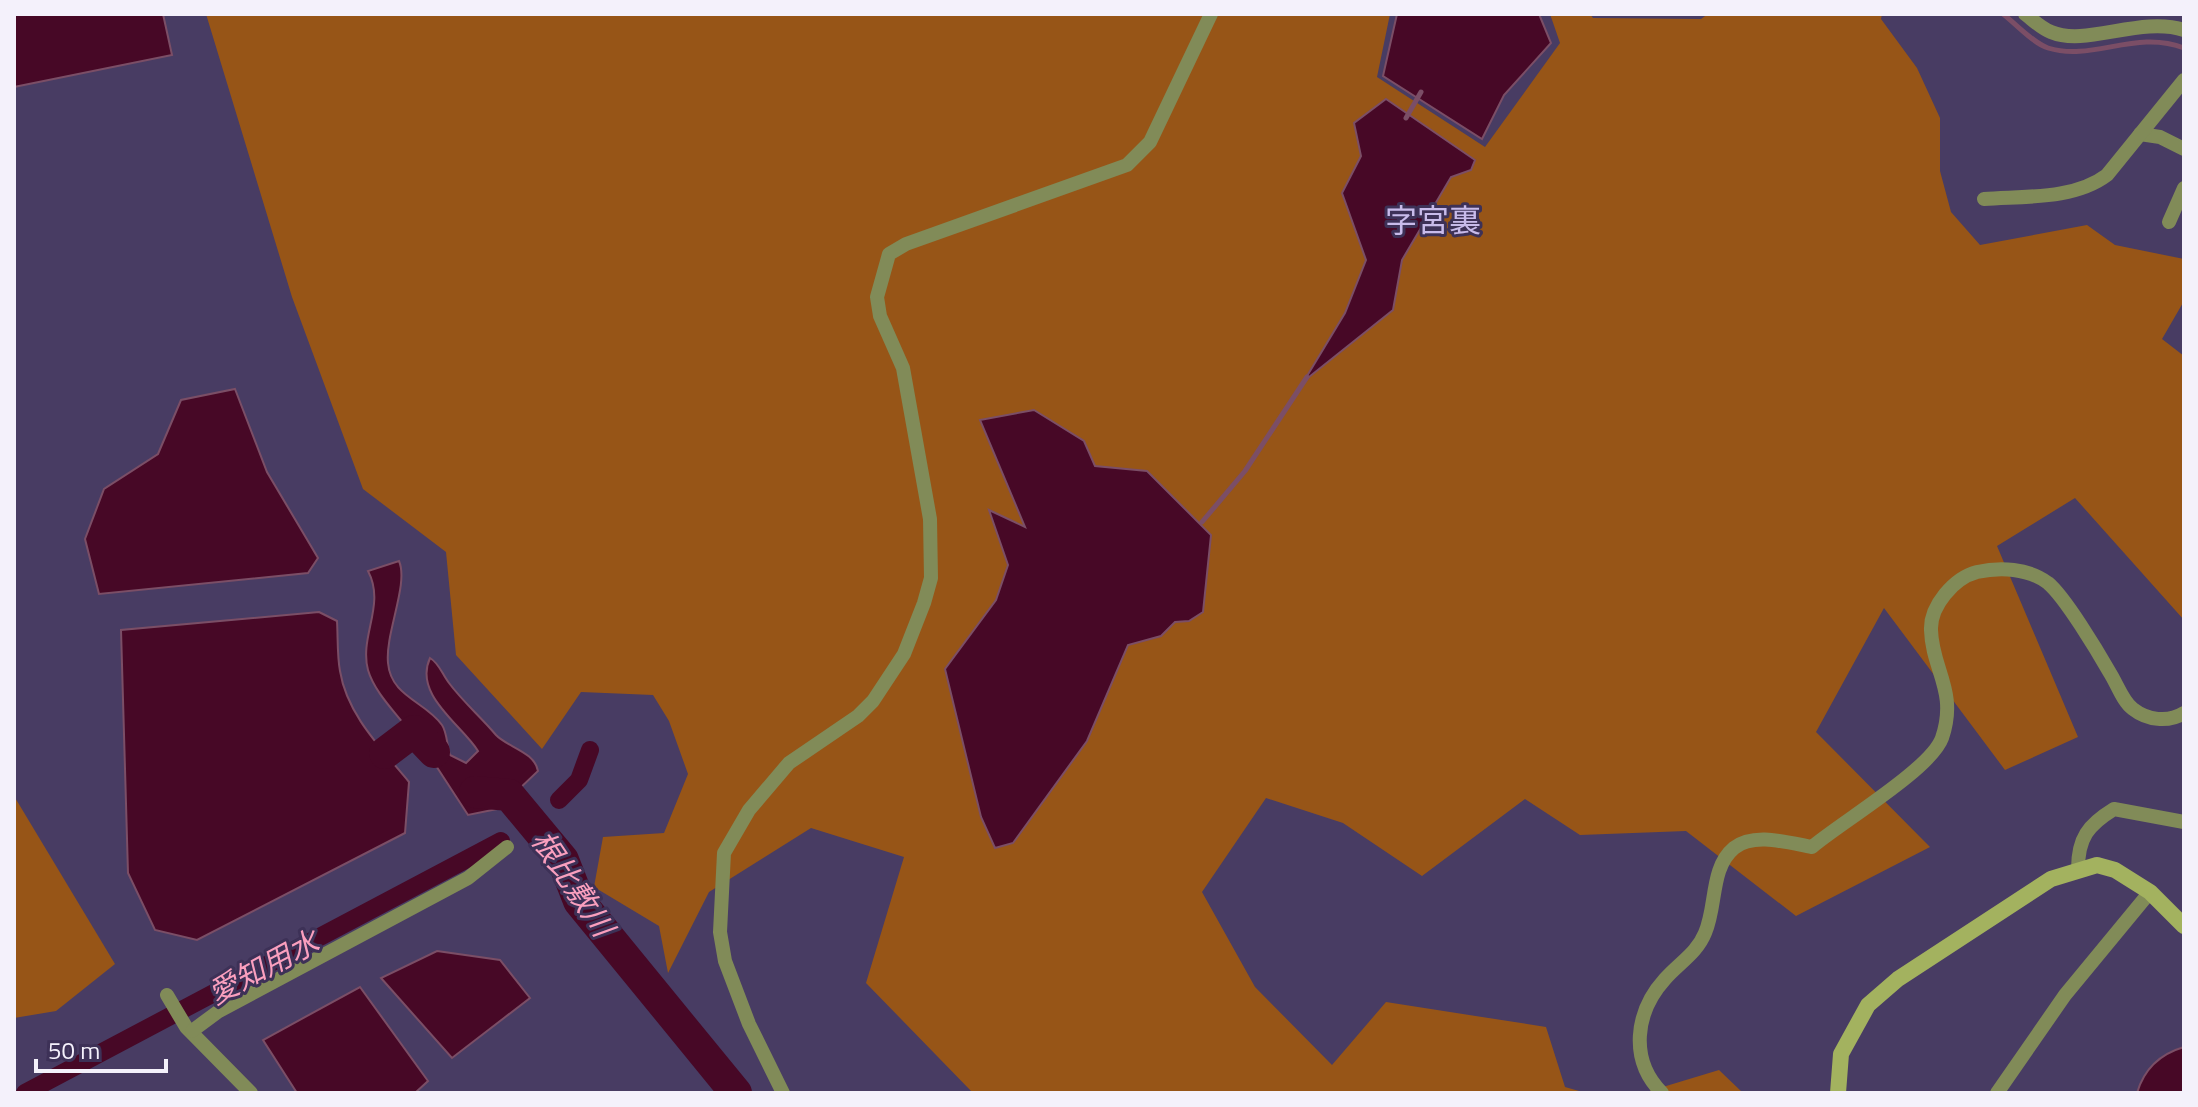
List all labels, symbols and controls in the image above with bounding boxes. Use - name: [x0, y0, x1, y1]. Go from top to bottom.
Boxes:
- district label: 字宮裏: [1385, 196, 1481, 244]
- water label: 根比敷川: [520, 820, 627, 948]
- water label: 愛知用水: [199, 917, 329, 1015]
- scale bar: [36, 1023, 166, 1073]
- text: 50 m: [48, 1032, 100, 1068]

